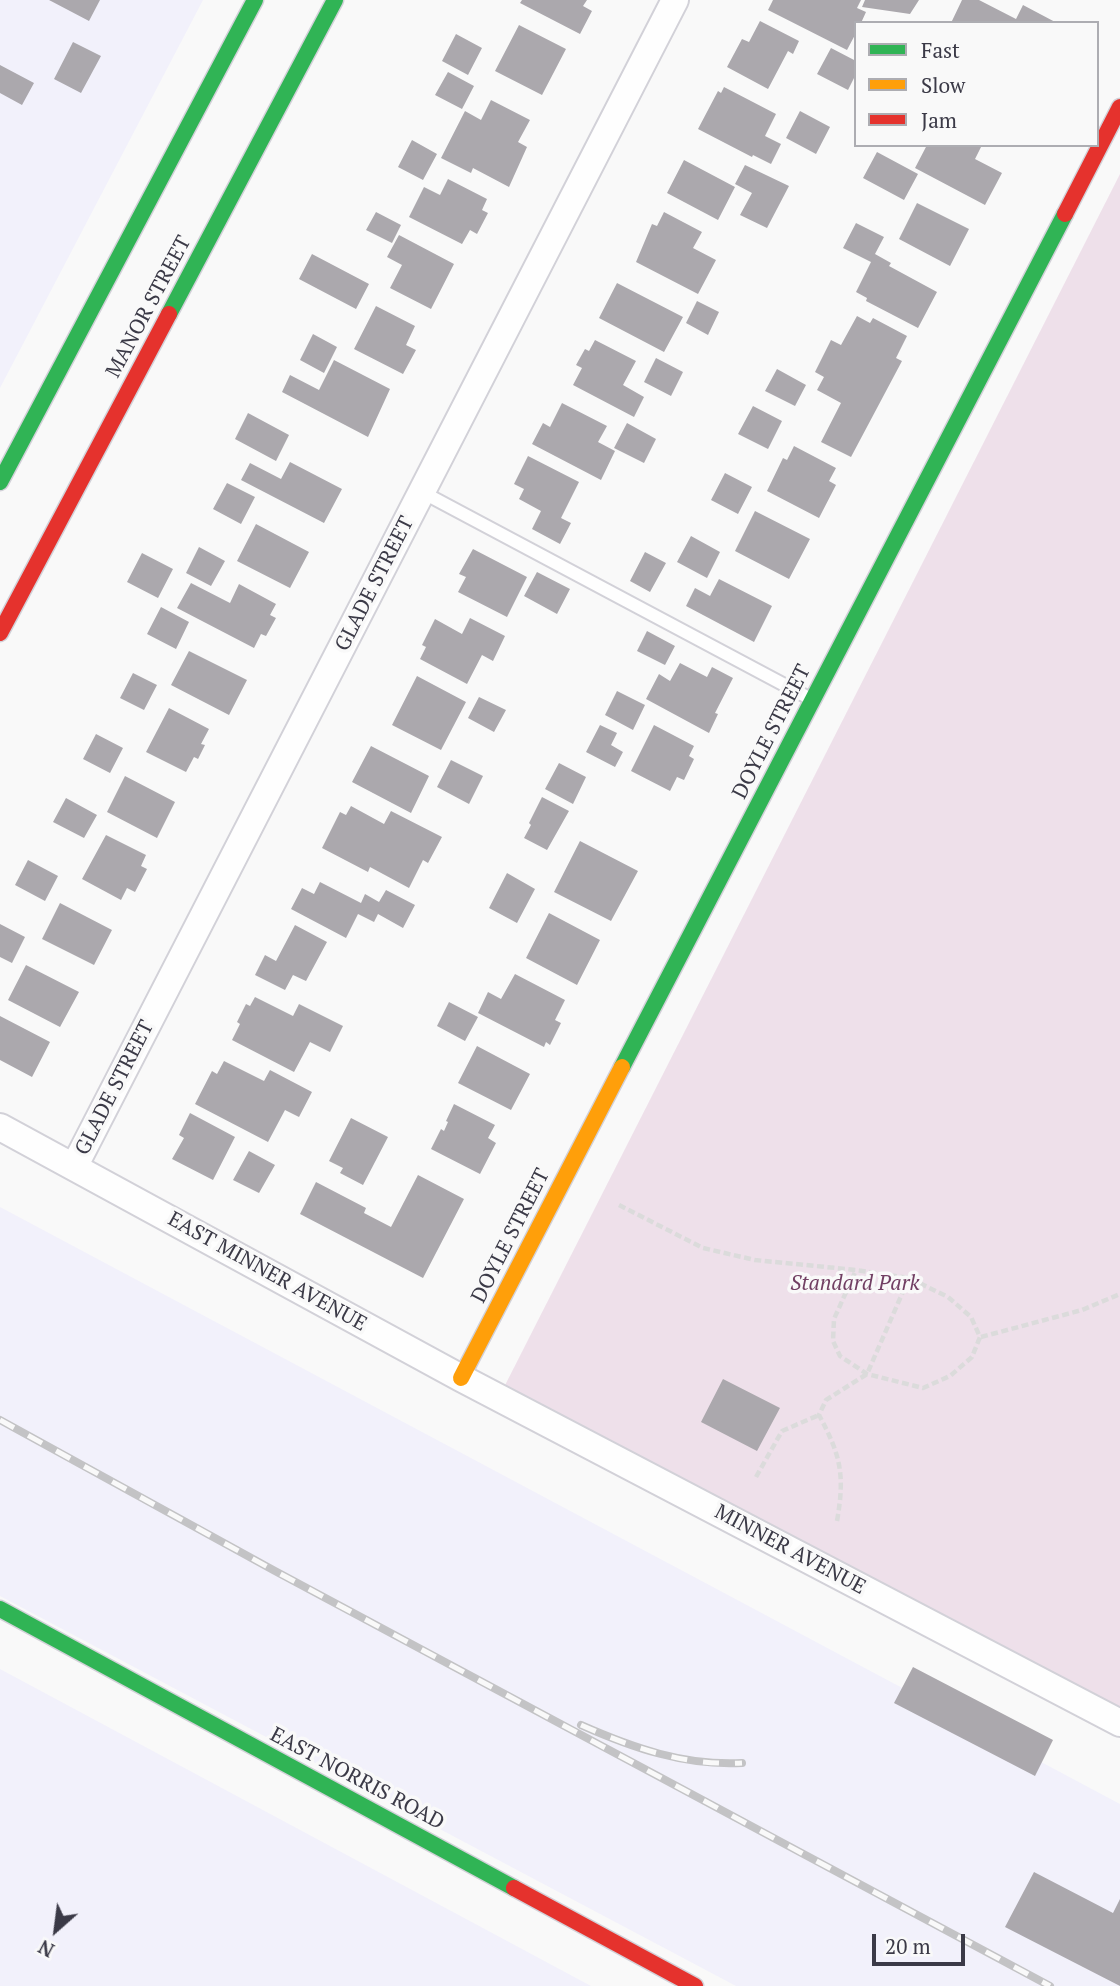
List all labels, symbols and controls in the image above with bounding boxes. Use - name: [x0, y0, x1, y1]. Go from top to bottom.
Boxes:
- legend: [854, 21, 1099, 147]
- text: Fast: [921, 36, 960, 64]
- text: Slow: [921, 71, 965, 99]
- text: Jam: [921, 106, 957, 134]
- street label: MANOR STREET: [101, 232, 197, 382]
- street label: GLADE STREET: [330, 513, 420, 655]
- street label: DOYLE STREET: [727, 661, 817, 803]
- street label: GLADE STREET: [70, 1017, 160, 1159]
- street label: DOYLE STREET: [466, 1165, 556, 1307]
- street label: EAST MINNER AVENUE: [163, 1207, 371, 1337]
- park label: Standard Park: [790, 1271, 920, 1297]
- street label: MINNER AVENUE: [710, 1500, 870, 1600]
- street label: EAST NORRIS ROAD: [266, 1722, 448, 1836]
- north arrow: [21, 1895, 91, 1965]
- scale bar: [875, 1920, 968, 1964]
- text: 20 m: [885, 1932, 931, 1960]
- text: N: [34, 1935, 58, 1963]

